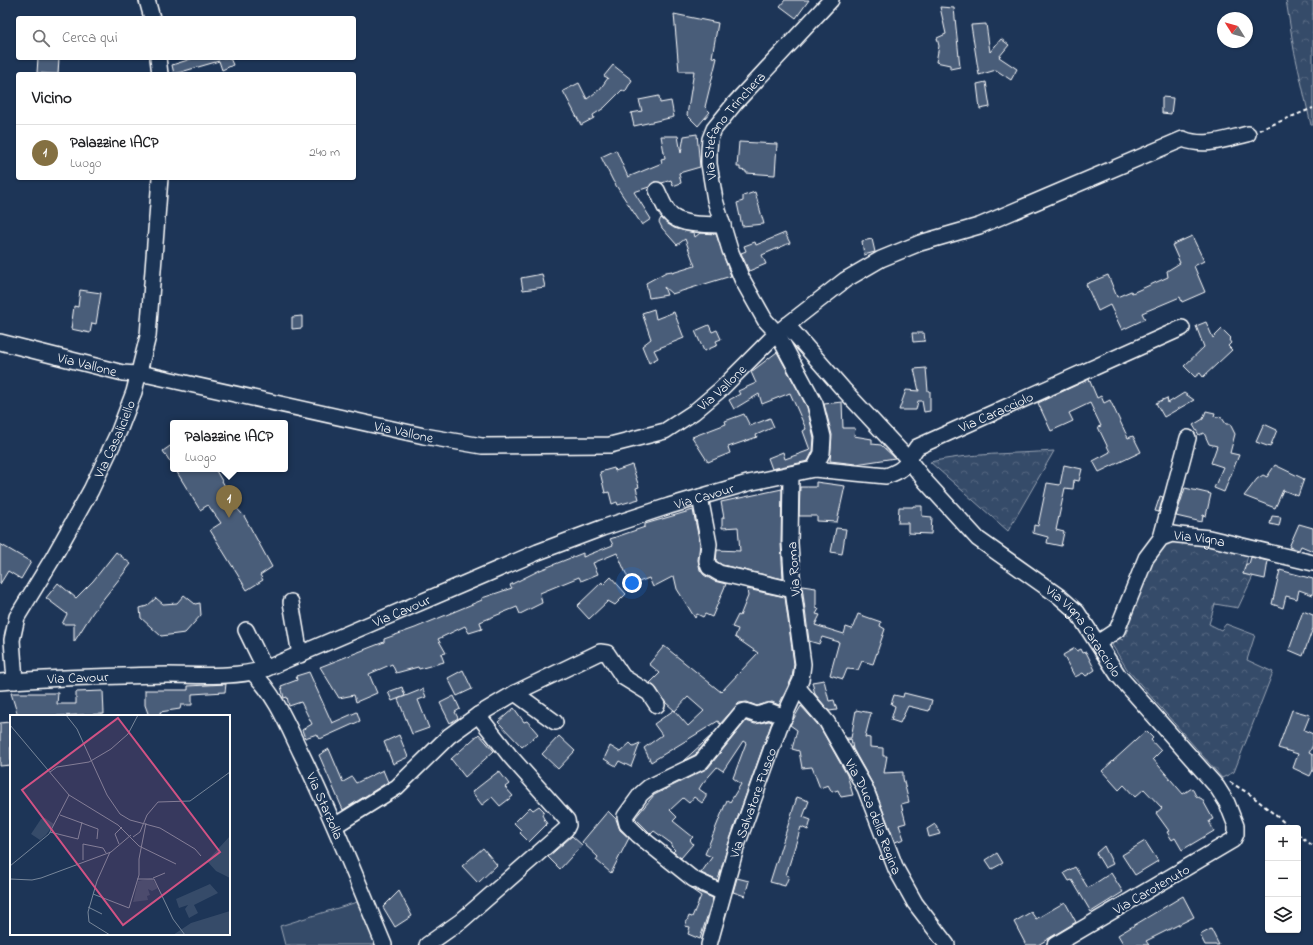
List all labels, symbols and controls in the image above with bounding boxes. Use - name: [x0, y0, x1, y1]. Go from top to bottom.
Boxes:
- north arrow: [1217, 12, 1253, 48]
- search box: [16, 16, 356, 60]
- icon: search: [30, 27, 52, 49]
- text: Cerca qui: [62, 27, 118, 49]
- street label: Via Stefano Trinchera: [700, 67, 771, 182]
- text: Vicino: [32, 86, 72, 111]
- text: Palazzine IACP: [70, 132, 158, 154]
- text: 1: [43, 143, 47, 162]
- text: 240 m: [309, 143, 340, 162]
- text: Luogo: [70, 154, 102, 173]
- street label: Via Vallone: [54, 348, 119, 383]
- street label: Via Vallone: [693, 360, 752, 417]
- street label: Via Caracciolo: [955, 387, 1037, 439]
- street label: Via Casaliciello: [89, 398, 142, 483]
- street label: Via Vallone: [371, 416, 436, 450]
- popup: [170, 420, 288, 472]
- text: Palazzine IACP: [185, 426, 273, 448]
- text: Luogo: [185, 448, 216, 467]
- street label: Via Cavour: [671, 478, 737, 516]
- pin: 1: [216, 485, 242, 518]
- street label: Via Vigna: [1172, 525, 1227, 554]
- street label: Via Roma: [782, 541, 807, 598]
- your location: [622, 573, 642, 593]
- street label: Via Vigna Caracciolo: [1040, 580, 1126, 682]
- street label: Via Cavour: [369, 590, 435, 634]
- street label: Via Cavour: [46, 667, 109, 691]
- inset map: [10, 715, 230, 935]
- street label: Via Salvatore Fusco: [725, 745, 783, 861]
- street label: Via Duca della Regina: [838, 755, 906, 879]
- street label: Via Starzolla: [299, 769, 348, 843]
- map controls: [1265, 825, 1301, 933]
- button: +: [1265, 825, 1301, 861]
- street label: Via Carotenuto: [1109, 860, 1194, 921]
- button: −: [1265, 861, 1301, 897]
- button: layers: [1265, 897, 1301, 933]

